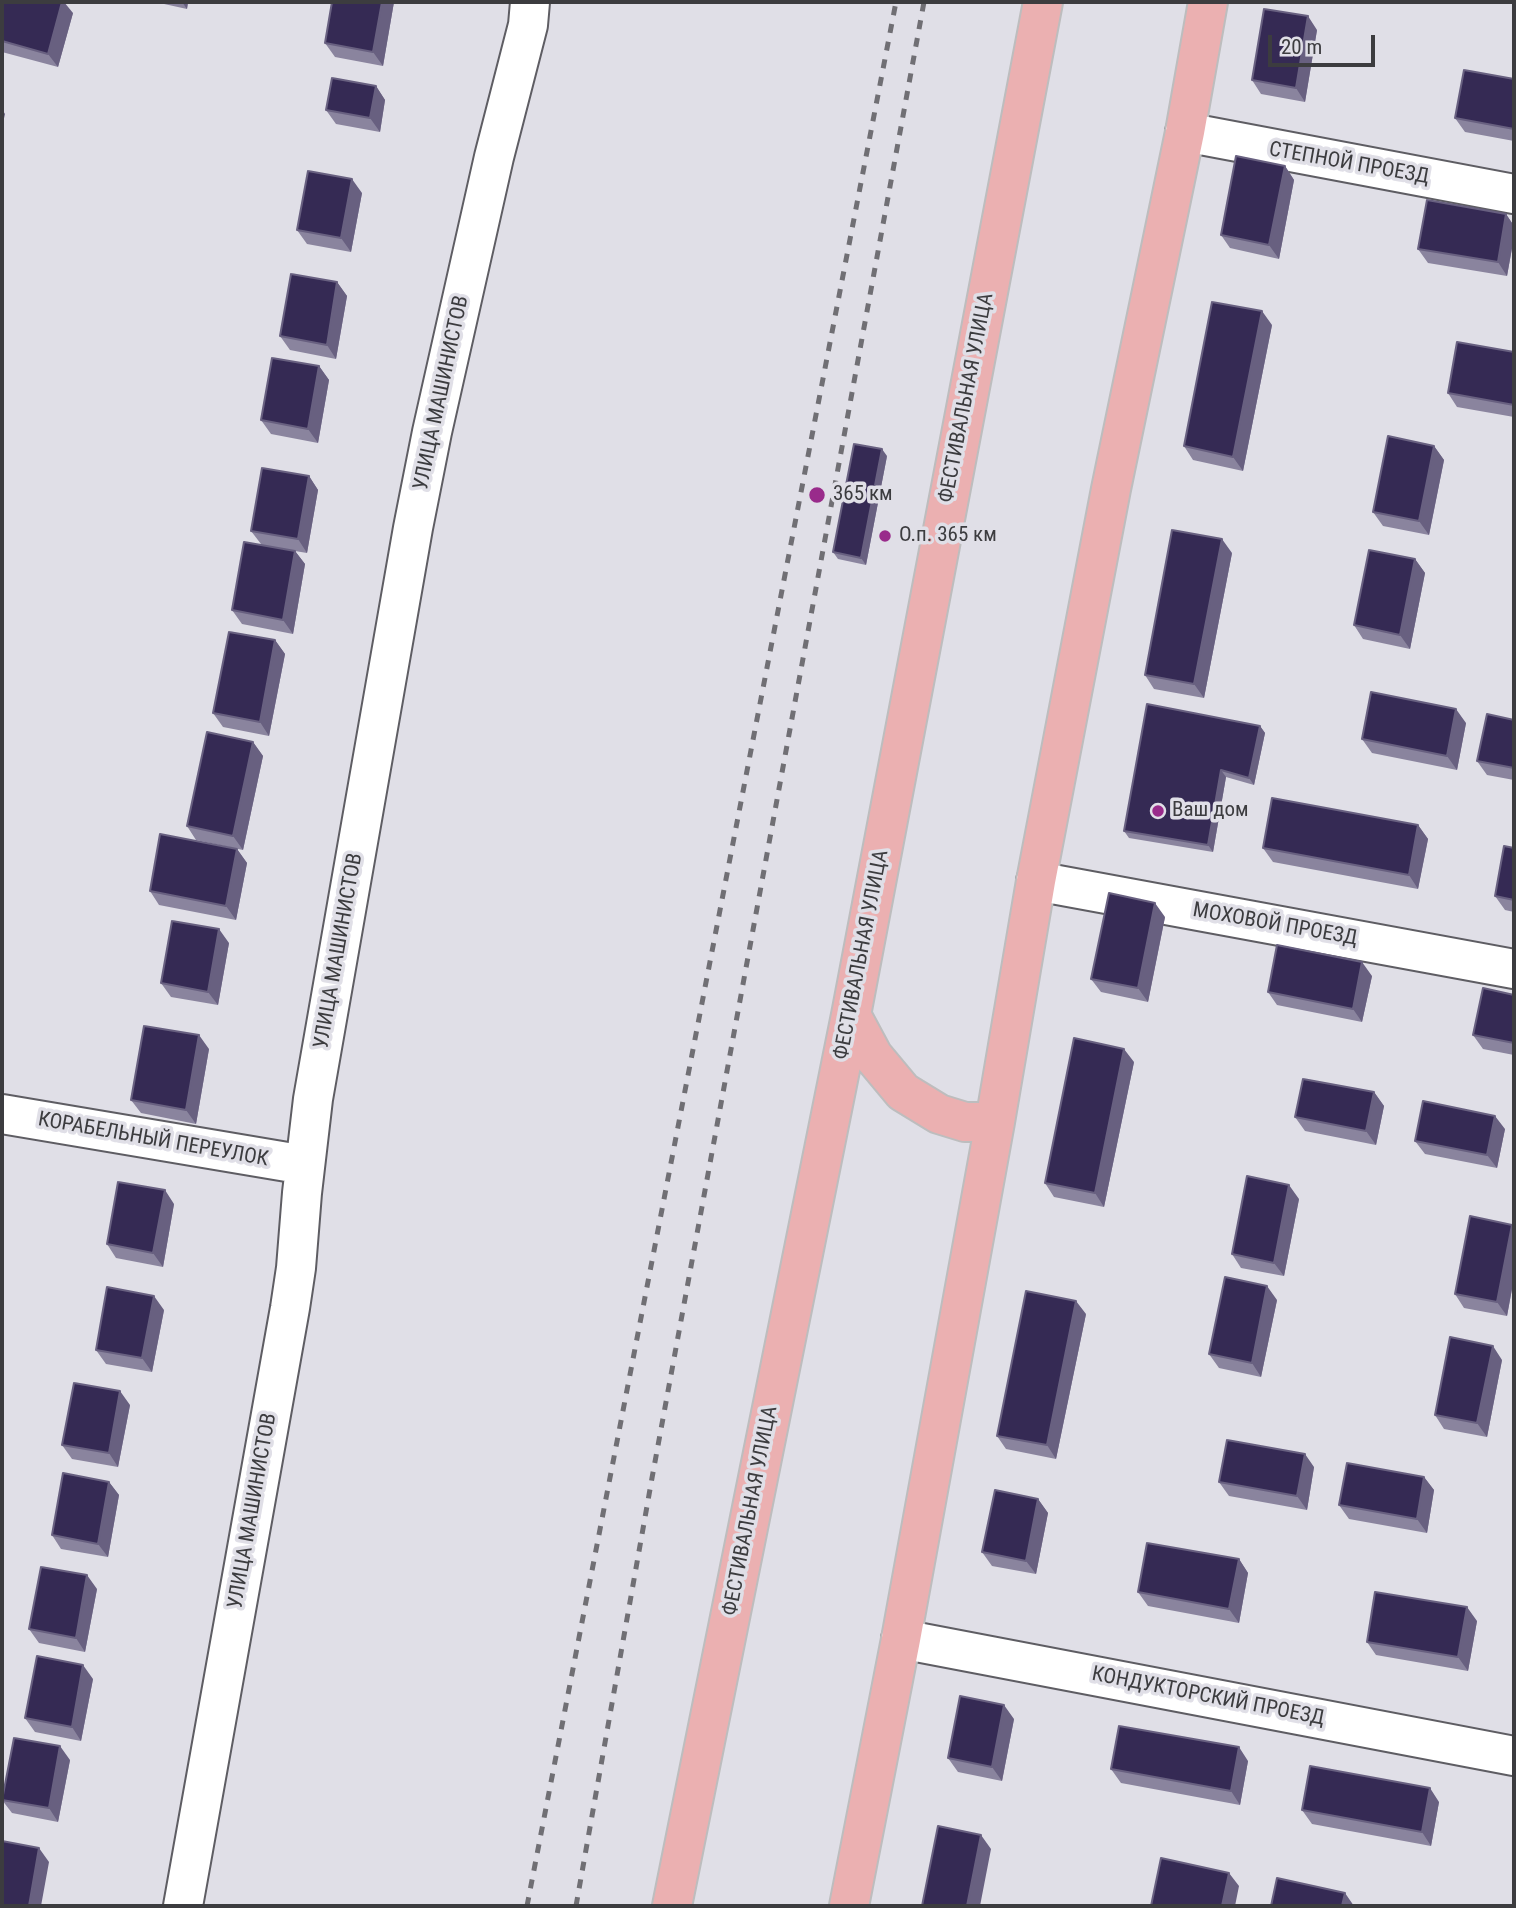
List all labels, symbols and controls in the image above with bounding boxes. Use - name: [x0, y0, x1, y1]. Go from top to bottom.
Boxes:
- scale bar: [1271, 21, 1378, 65]
- text: 20 m: [1281, 35, 1322, 59]
- street label: СТЕПНОЙ ПРОЕЗД: [1267, 138, 1431, 190]
- street label: ФЕСТИВАЛЬНАЯ УЛИЦА: [934, 291, 1000, 505]
- street label: УЛИЦА МАШИНИСТОВ: [409, 293, 475, 493]
- place label: 365 км: [833, 482, 893, 508]
- marker: 365 км: [807, 485, 827, 505]
- place label: О.п. 365 км: [899, 523, 997, 549]
- marker: О.п. 365 км: [877, 528, 893, 544]
- place label: Ваш дом: [1172, 798, 1248, 824]
- marker: Ваш дом: [1150, 803, 1166, 819]
- street label: ФЕСТИВАЛЬНАЯ УЛИЦА: [829, 848, 895, 1062]
- street label: УЛИЦА МАШИНИСТОВ: [309, 851, 369, 1051]
- street label: МОХОВОЙ ПРОЕЗД: [1191, 898, 1359, 952]
- street label: КОРАБЕЛЬНЫЙ ПЕРЕУЛОК: [36, 1107, 270, 1173]
- street label: ФЕСТИВАЛЬНАЯ УЛИЦА: [718, 1404, 784, 1618]
- street label: УЛИЦА МАШИНИСТОВ: [223, 1411, 283, 1611]
- street label: КОНДУКТОРСКИЙ ПРОЕЗД: [1090, 1662, 1326, 1732]

